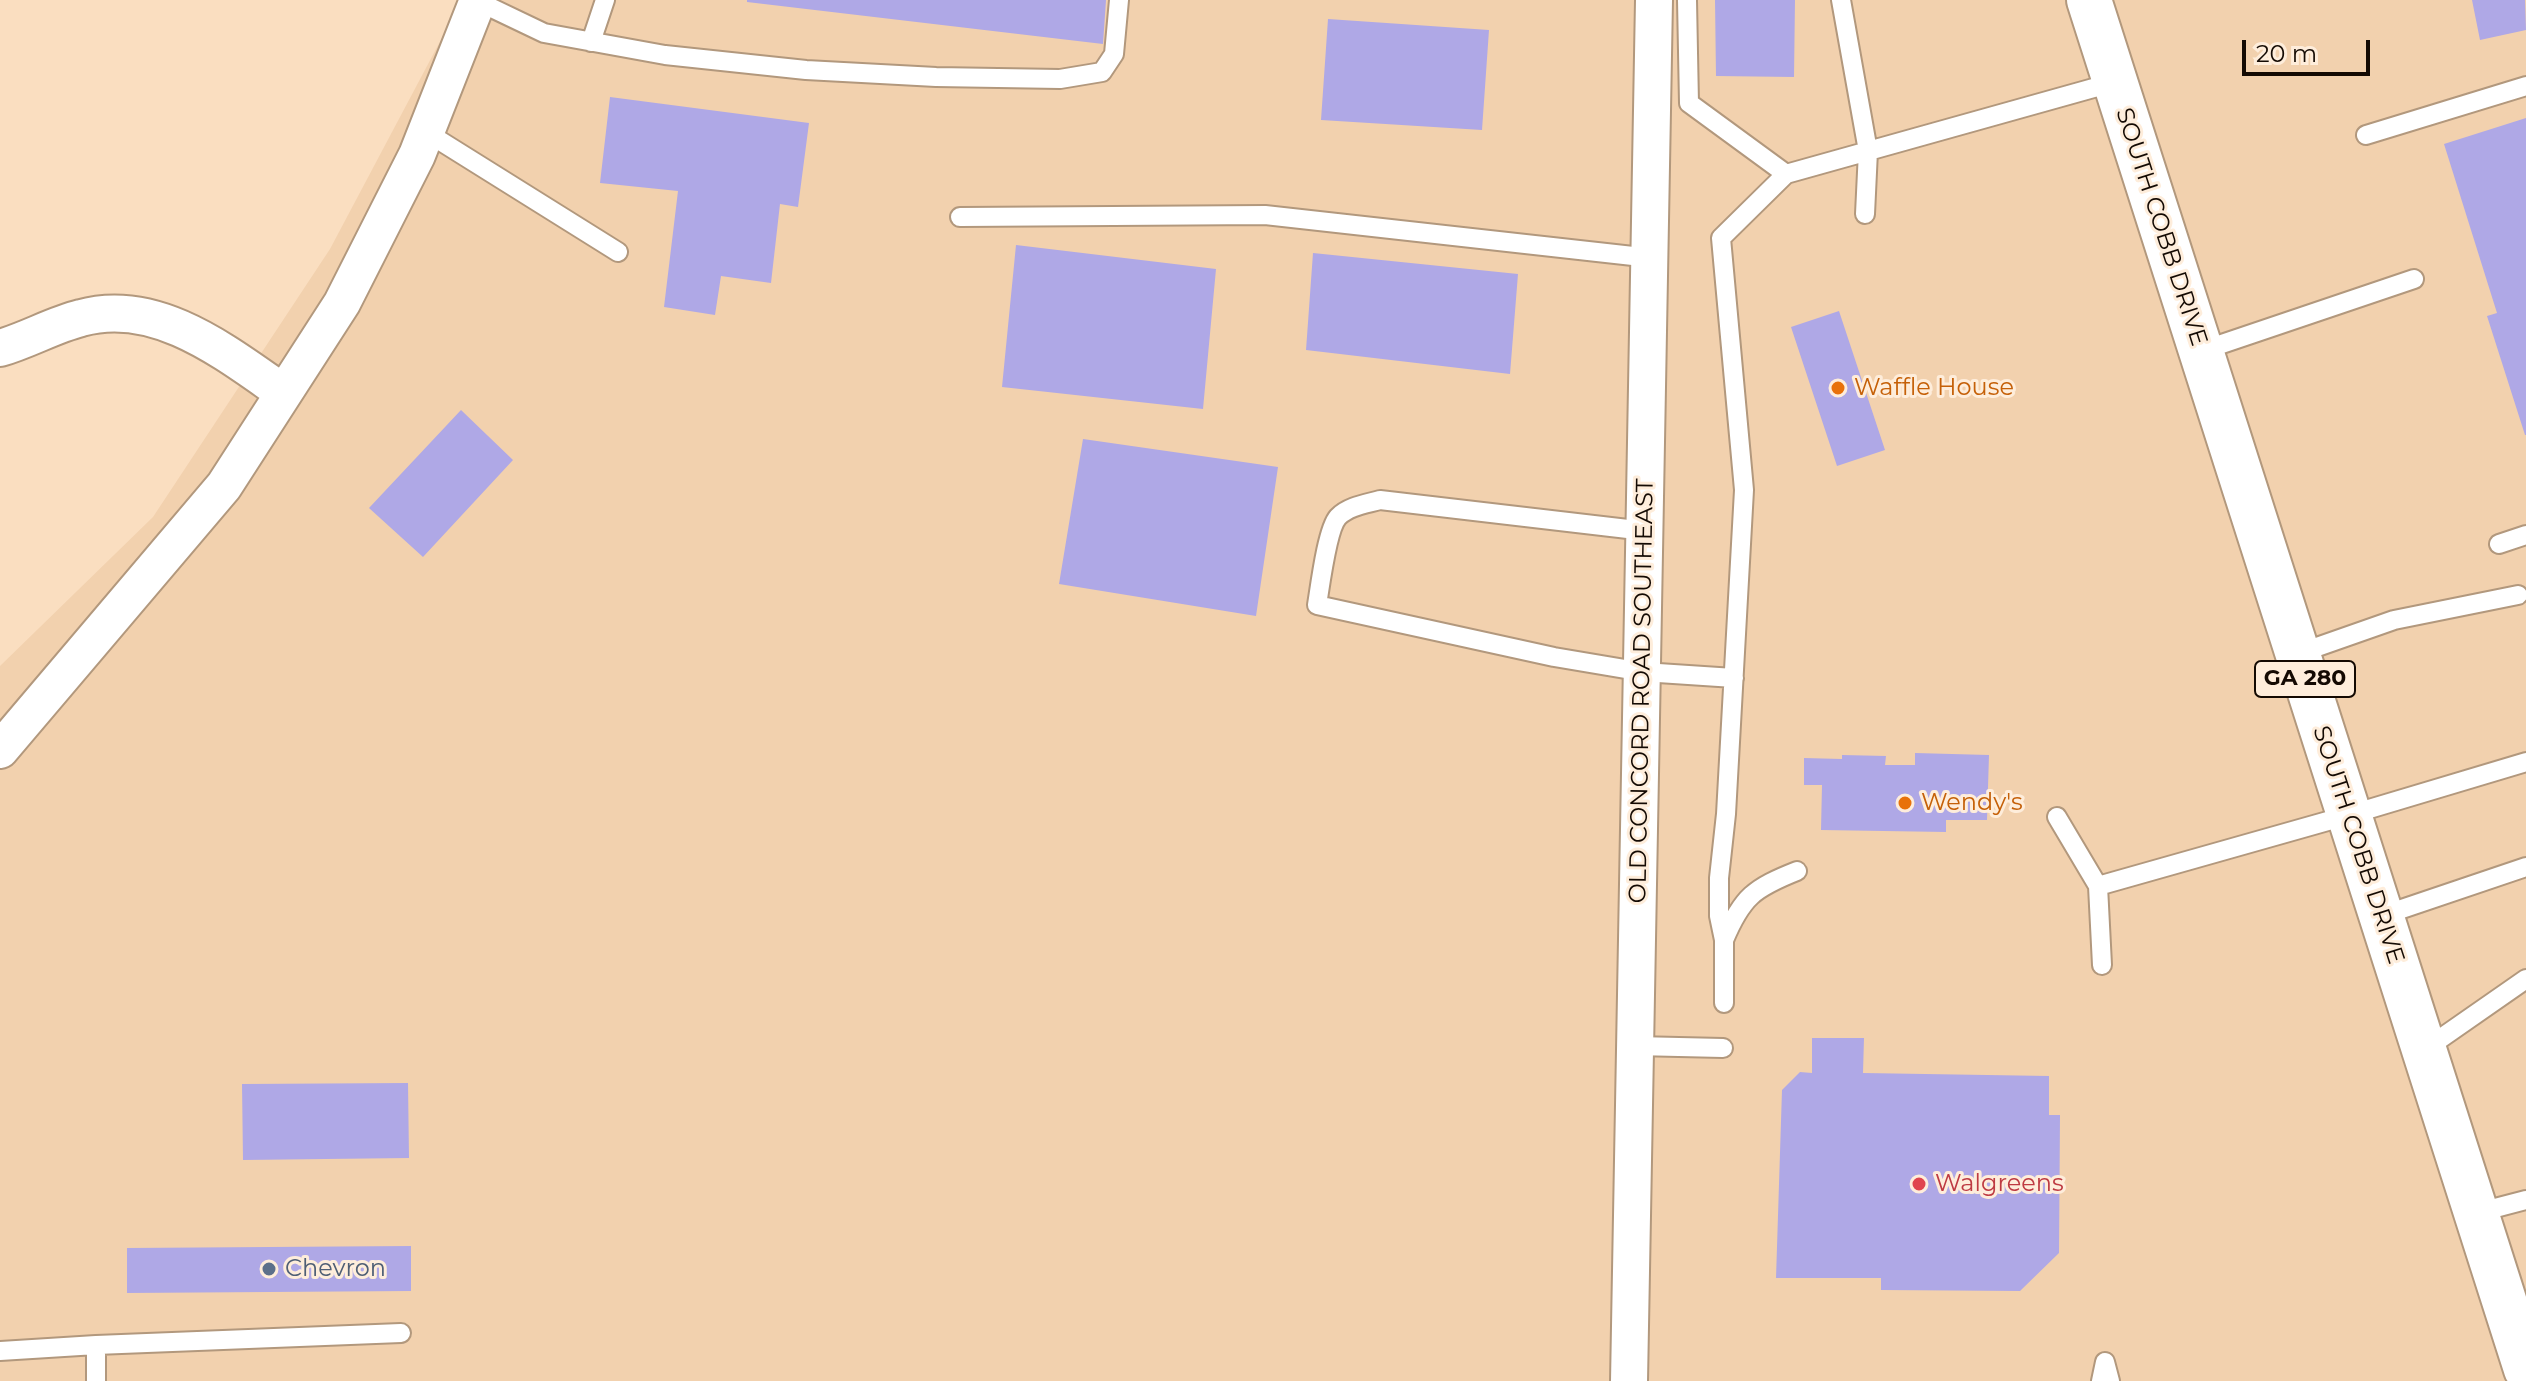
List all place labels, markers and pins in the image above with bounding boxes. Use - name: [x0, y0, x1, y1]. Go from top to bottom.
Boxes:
- place label: Waffle House: [1854, 374, 2014, 402]
- marker: Waffle House: [1829, 379, 1847, 397]
- place label: Wendy's: [1921, 789, 2023, 817]
- marker: Wendy's: [1896, 794, 1914, 812]
- place label: Walgreens: [1935, 1170, 2064, 1198]
- marker: Walgreens: [1910, 1175, 1928, 1193]
- place label: Chevron: [285, 1255, 386, 1283]
- marker: Chevron: [260, 1260, 278, 1278]

